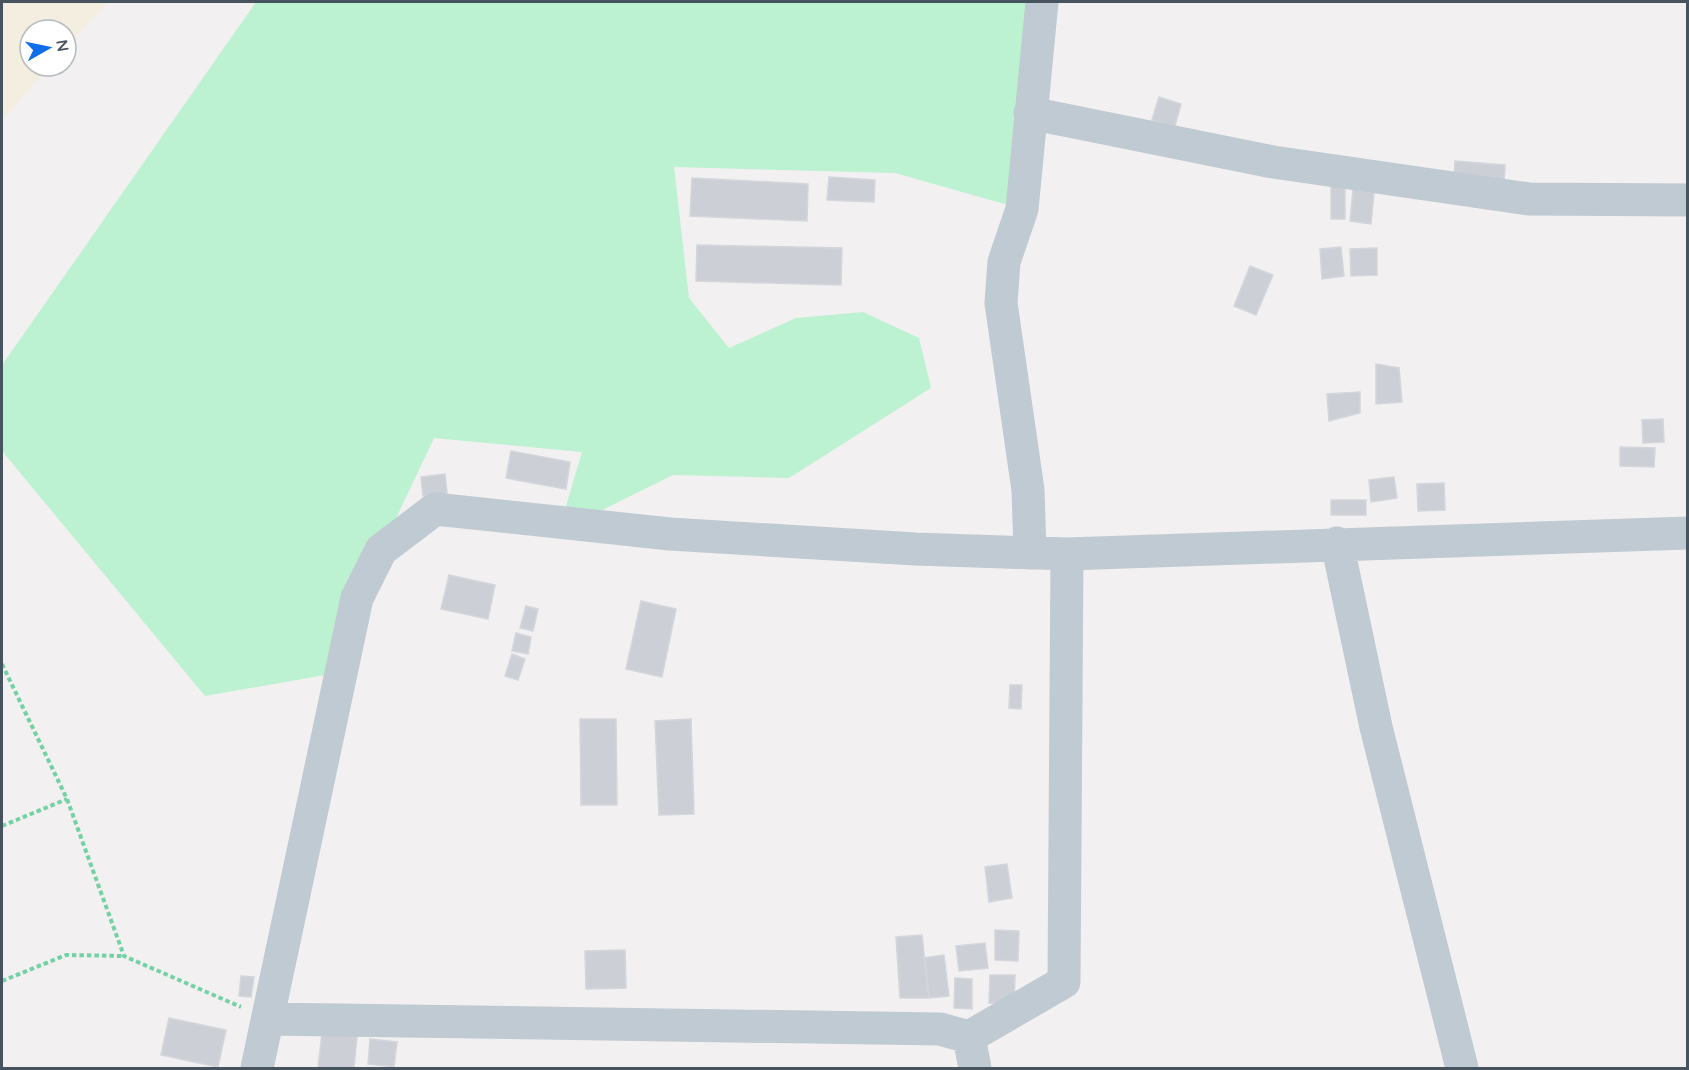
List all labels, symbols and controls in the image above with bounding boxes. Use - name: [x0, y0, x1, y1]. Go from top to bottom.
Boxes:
- north arrow: [18, 18, 78, 78]
- text: N: [52, 38, 74, 53]

